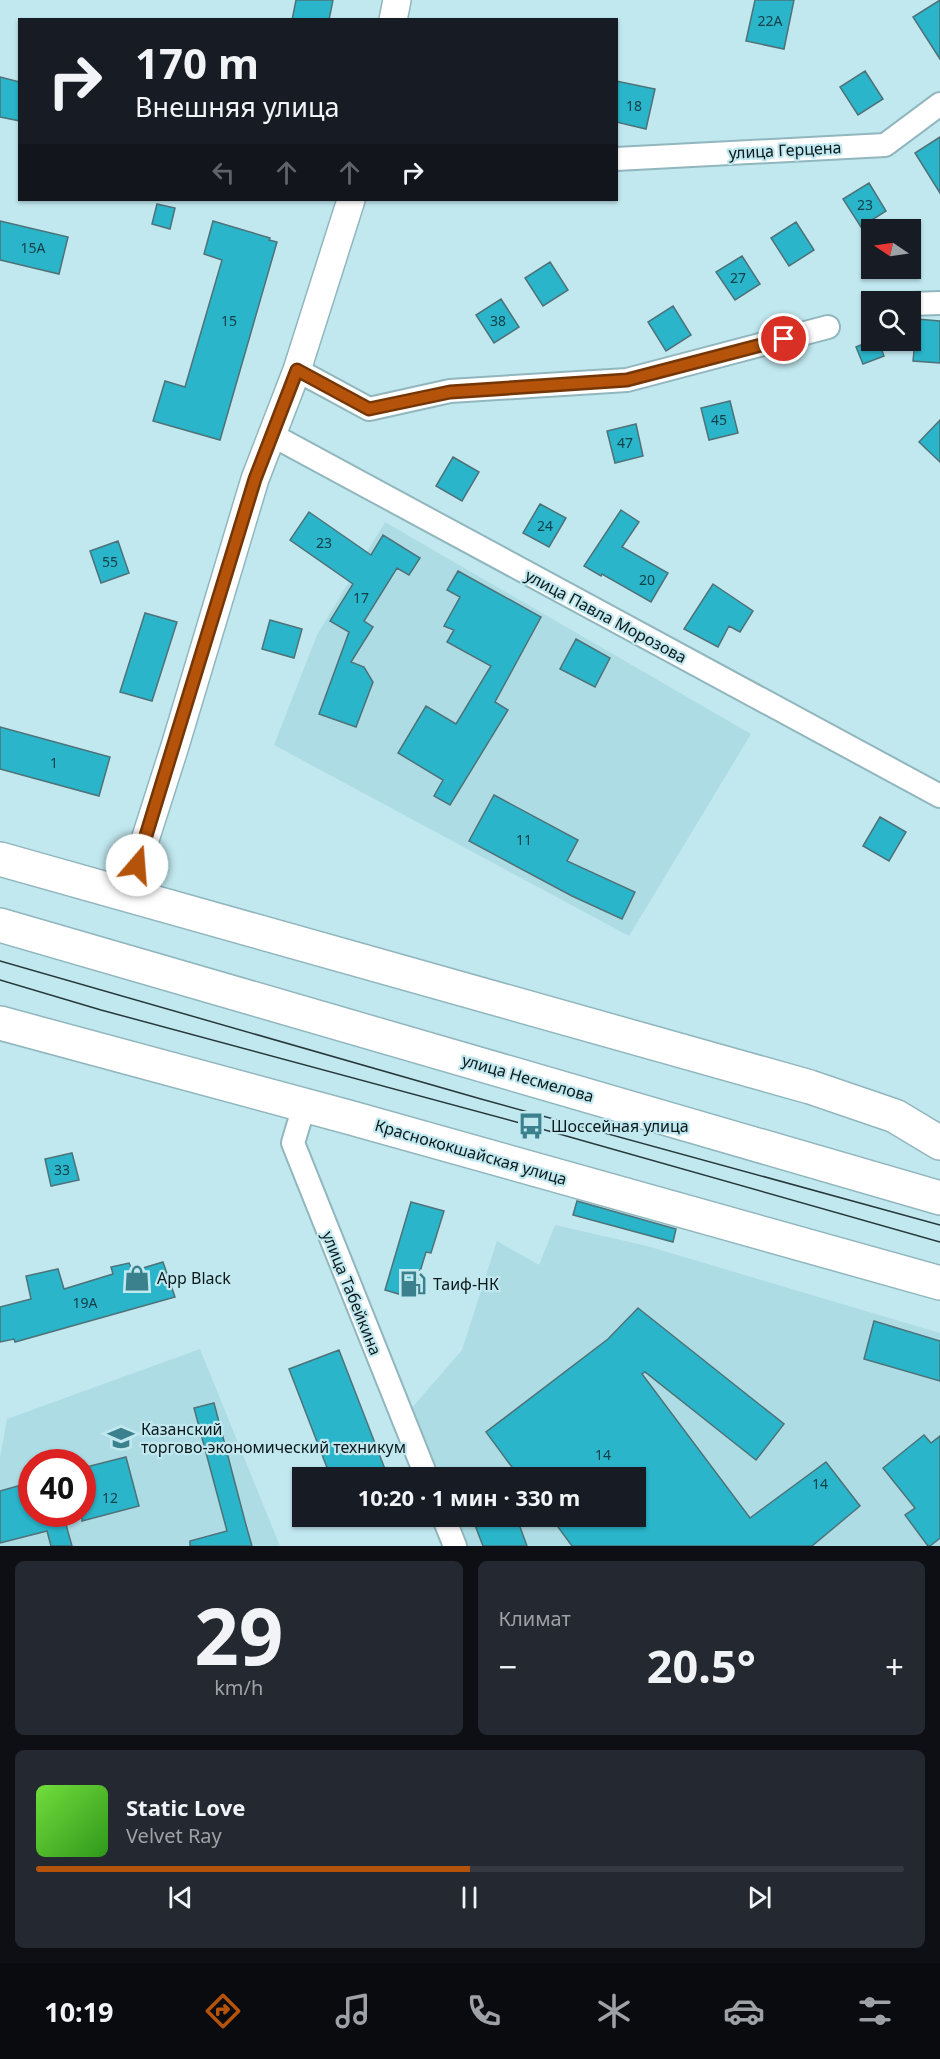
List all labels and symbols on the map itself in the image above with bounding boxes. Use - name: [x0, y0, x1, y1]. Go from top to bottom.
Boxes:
- house number: 22А: [758, 11, 783, 30]
- house number: 18: [626, 96, 642, 115]
- street label: улица Герцена: [728, 136, 842, 164]
- house number: 23: [857, 195, 873, 214]
- north arrow: [861, 219, 921, 279]
- house number: 15А: [21, 238, 46, 257]
- house number: 27: [730, 268, 746, 287]
- house number: 15: [221, 311, 237, 330]
- house number: 38: [490, 311, 506, 330]
- pin: [758, 313, 809, 364]
- house number: 45: [711, 410, 727, 429]
- house number: 47: [617, 433, 633, 452]
- house number: 24: [537, 516, 553, 535]
- house number: 23: [316, 533, 332, 552]
- house number: 55: [102, 552, 118, 571]
- street label: улица Павла Морозова: [521, 564, 691, 668]
- house number: 20: [639, 570, 655, 589]
- house number: 17: [353, 588, 369, 607]
- house number: 1: [50, 753, 58, 772]
- house number: 11: [516, 830, 532, 849]
- position arrow: [105, 833, 169, 897]
- street label: улица Несмелова: [460, 1049, 596, 1107]
- bus stop icon: Шоссейная улица: [516, 1111, 546, 1141]
- street label: Краснококшайская улица: [372, 1114, 570, 1190]
- place label: Шоссейная улица: [551, 1115, 689, 1137]
- house number: 33: [54, 1160, 70, 1179]
- street label: улица Табейкина: [317, 1228, 387, 1358]
- shop icon: App Black: [122, 1263, 152, 1293]
- place label: App Black: [157, 1267, 231, 1289]
- fuel station icon: Таиф-НК: [398, 1269, 428, 1299]
- place label: Таиф-НК: [433, 1273, 499, 1295]
- house number: 19А: [73, 1293, 98, 1312]
- place label: Казанский торгово-экономический техникум: [141, 1418, 406, 1458]
- school or university icon: Казанский торгово-экономический техникум: [106, 1423, 136, 1453]
- house number: 14: [595, 1445, 611, 1464]
- speed limit sign: 40: [18, 1449, 96, 1527]
- house number: 14: [812, 1474, 828, 1493]
- house number: 12: [102, 1488, 118, 1507]

